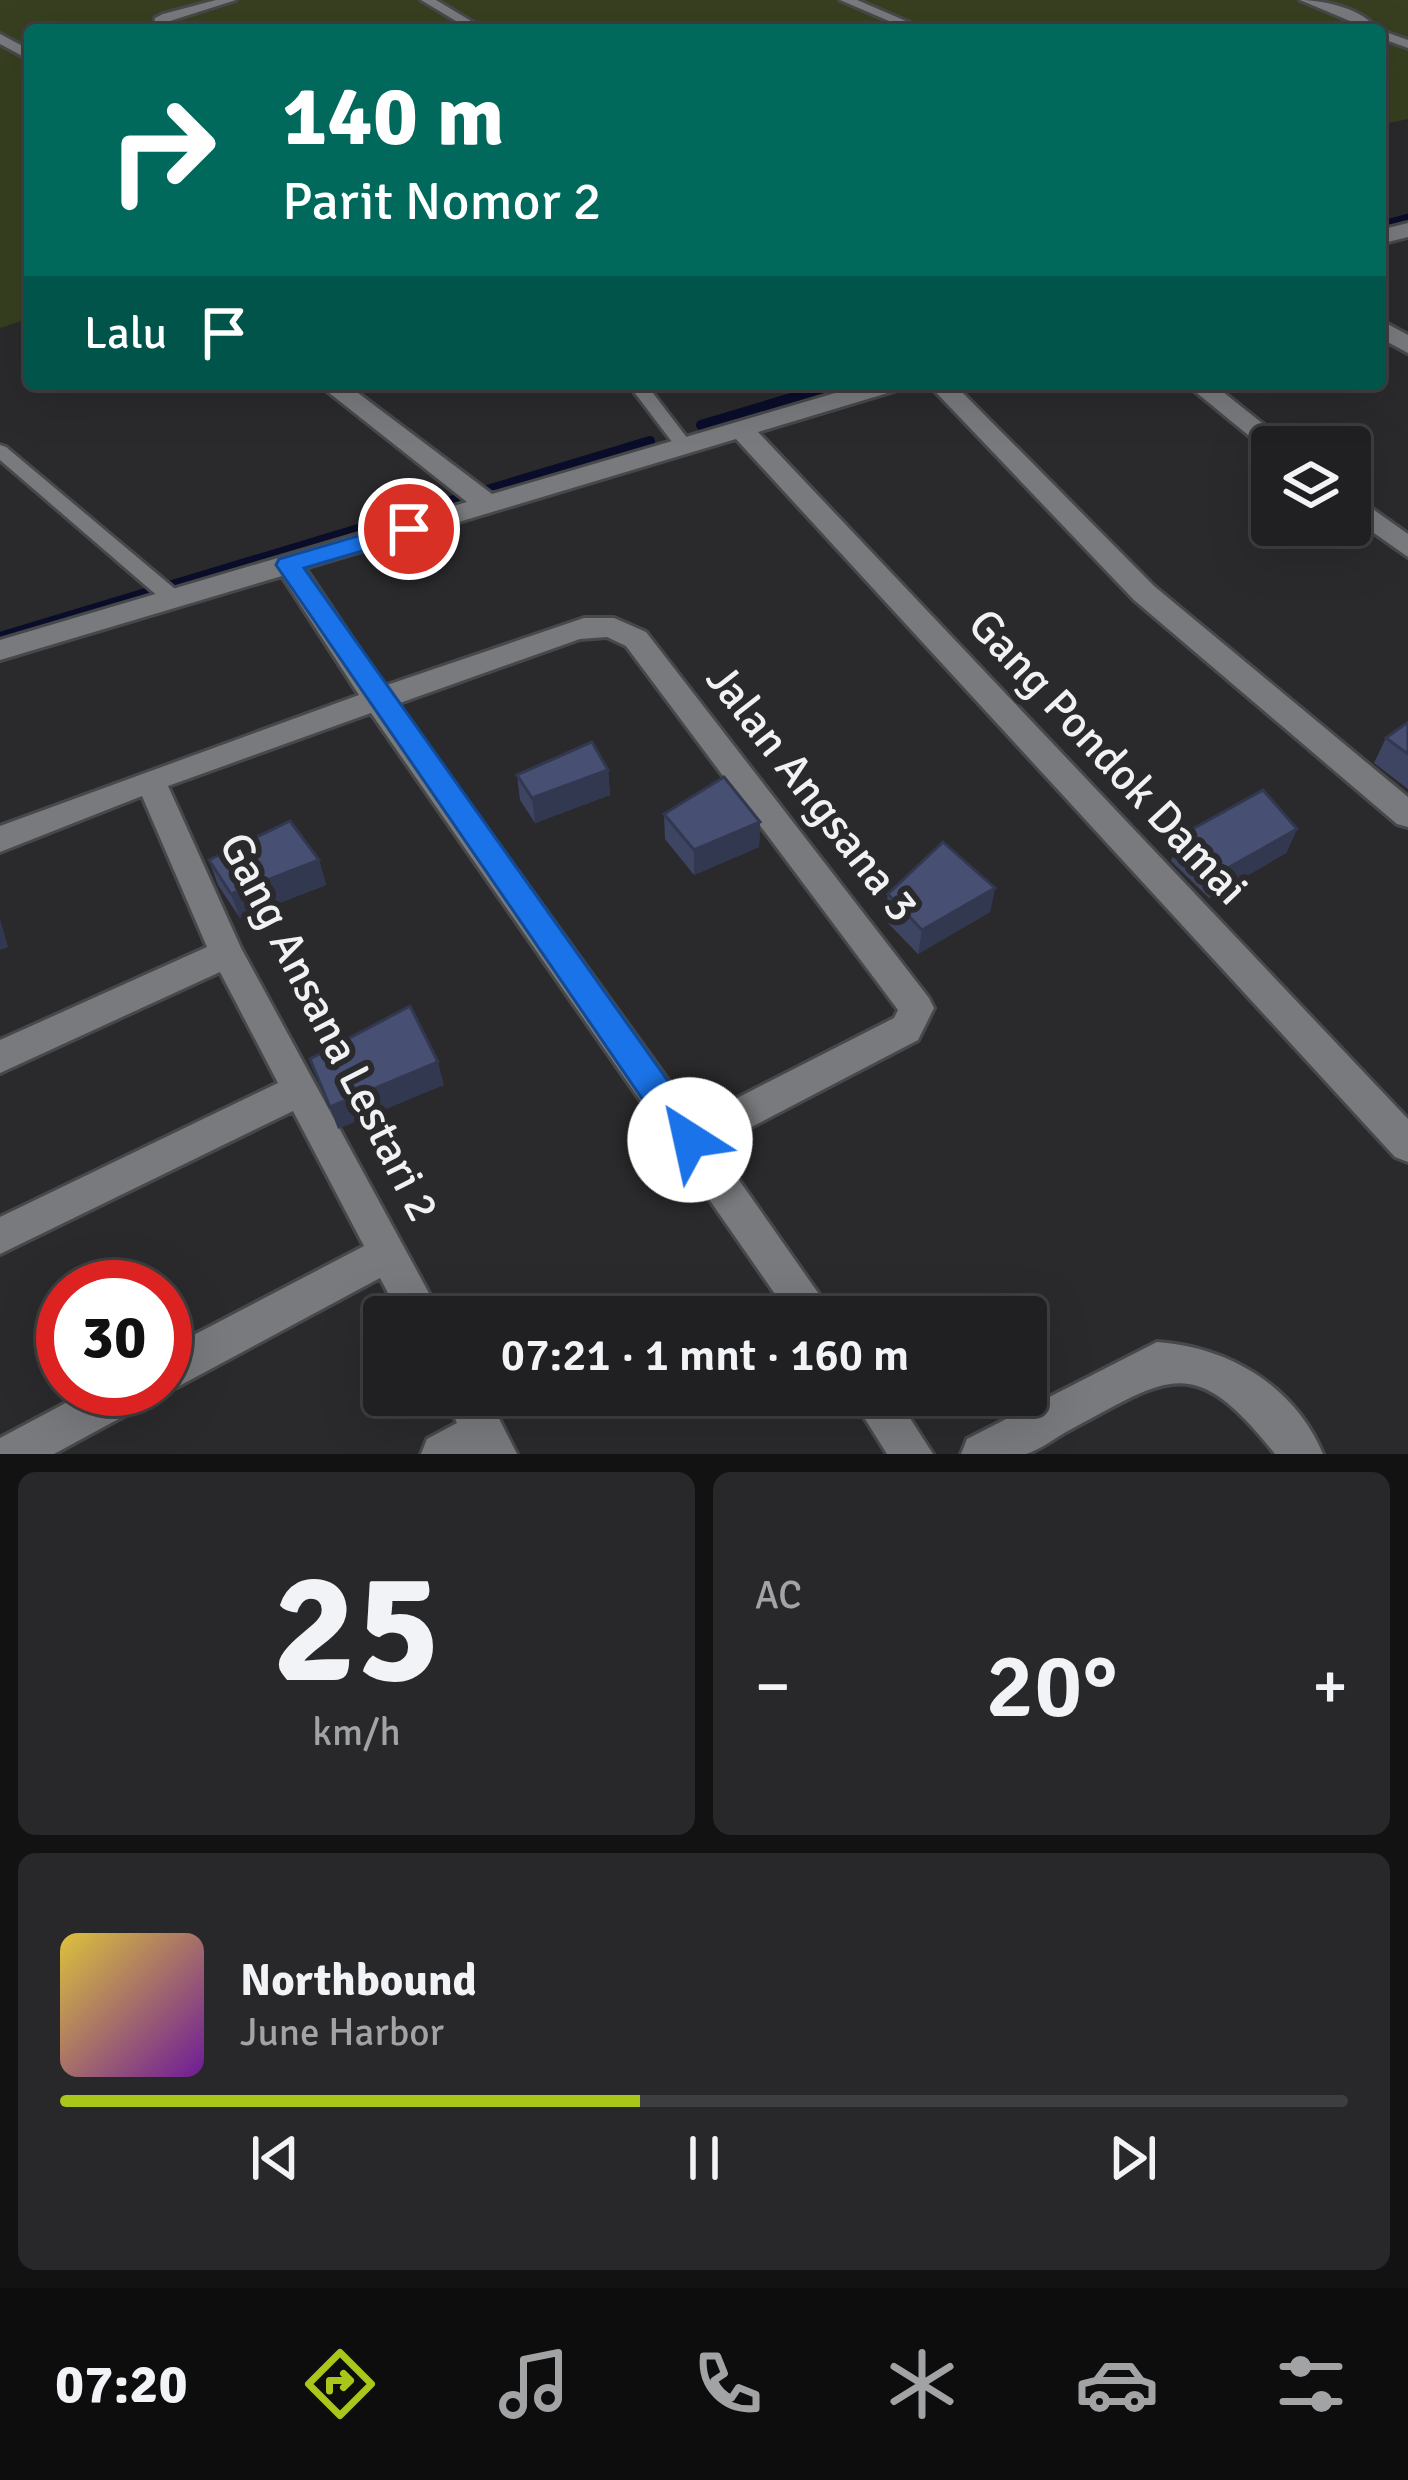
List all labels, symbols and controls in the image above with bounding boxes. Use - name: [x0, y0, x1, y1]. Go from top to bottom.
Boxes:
- text: 140 m: [282, 65, 504, 169]
- icon: right: [84, 72, 240, 228]
- text: Parit Nomor 2: [282, 168, 602, 235]
- icon: arrive: [191, 300, 257, 366]
- text: Lalu: [84, 306, 167, 361]
- map controls: [1251, 426, 1371, 546]
- button: layers: [1251, 426, 1371, 546]
- pin: [358, 478, 460, 580]
- icon: arrive: [376, 496, 442, 562]
- street label: Gang Pondok Damai: [957, 598, 1259, 916]
- street label: Jalan Angsana 3: [694, 653, 930, 933]
- street label: Gang Ansana Lestari 2: [207, 824, 451, 1230]
- position arrow: [627, 1077, 753, 1203]
- speed limit sign: 30: [36, 1260, 192, 1416]
- text: 07:21 · 1 mnt · 160 m: [501, 1328, 909, 1383]
- text: 25: [272, 1533, 441, 1726]
- text: AC: [755, 1571, 802, 1619]
- text: 20°: [986, 1631, 1117, 1742]
- text: −: [755, 1646, 791, 1727]
- text: +: [1312, 1646, 1348, 1727]
- text: km/h: [312, 1708, 401, 1756]
- text: Northbound: [240, 1953, 477, 2008]
- text: June Harbor: [240, 2008, 444, 2056]
- icon: previous: [242, 2125, 308, 2191]
- icon: pause: [671, 2125, 737, 2191]
- icon: next: [1100, 2125, 1166, 2191]
- icon: directions: [298, 2342, 382, 2426]
- icon: music: [492, 2342, 576, 2426]
- icon: phone: [686, 2342, 770, 2426]
- icon: climate: [880, 2342, 964, 2426]
- icon: car: [1075, 2342, 1159, 2426]
- icon: filters: [1269, 2342, 1353, 2426]
- text: 07:20: [55, 2351, 188, 2418]

